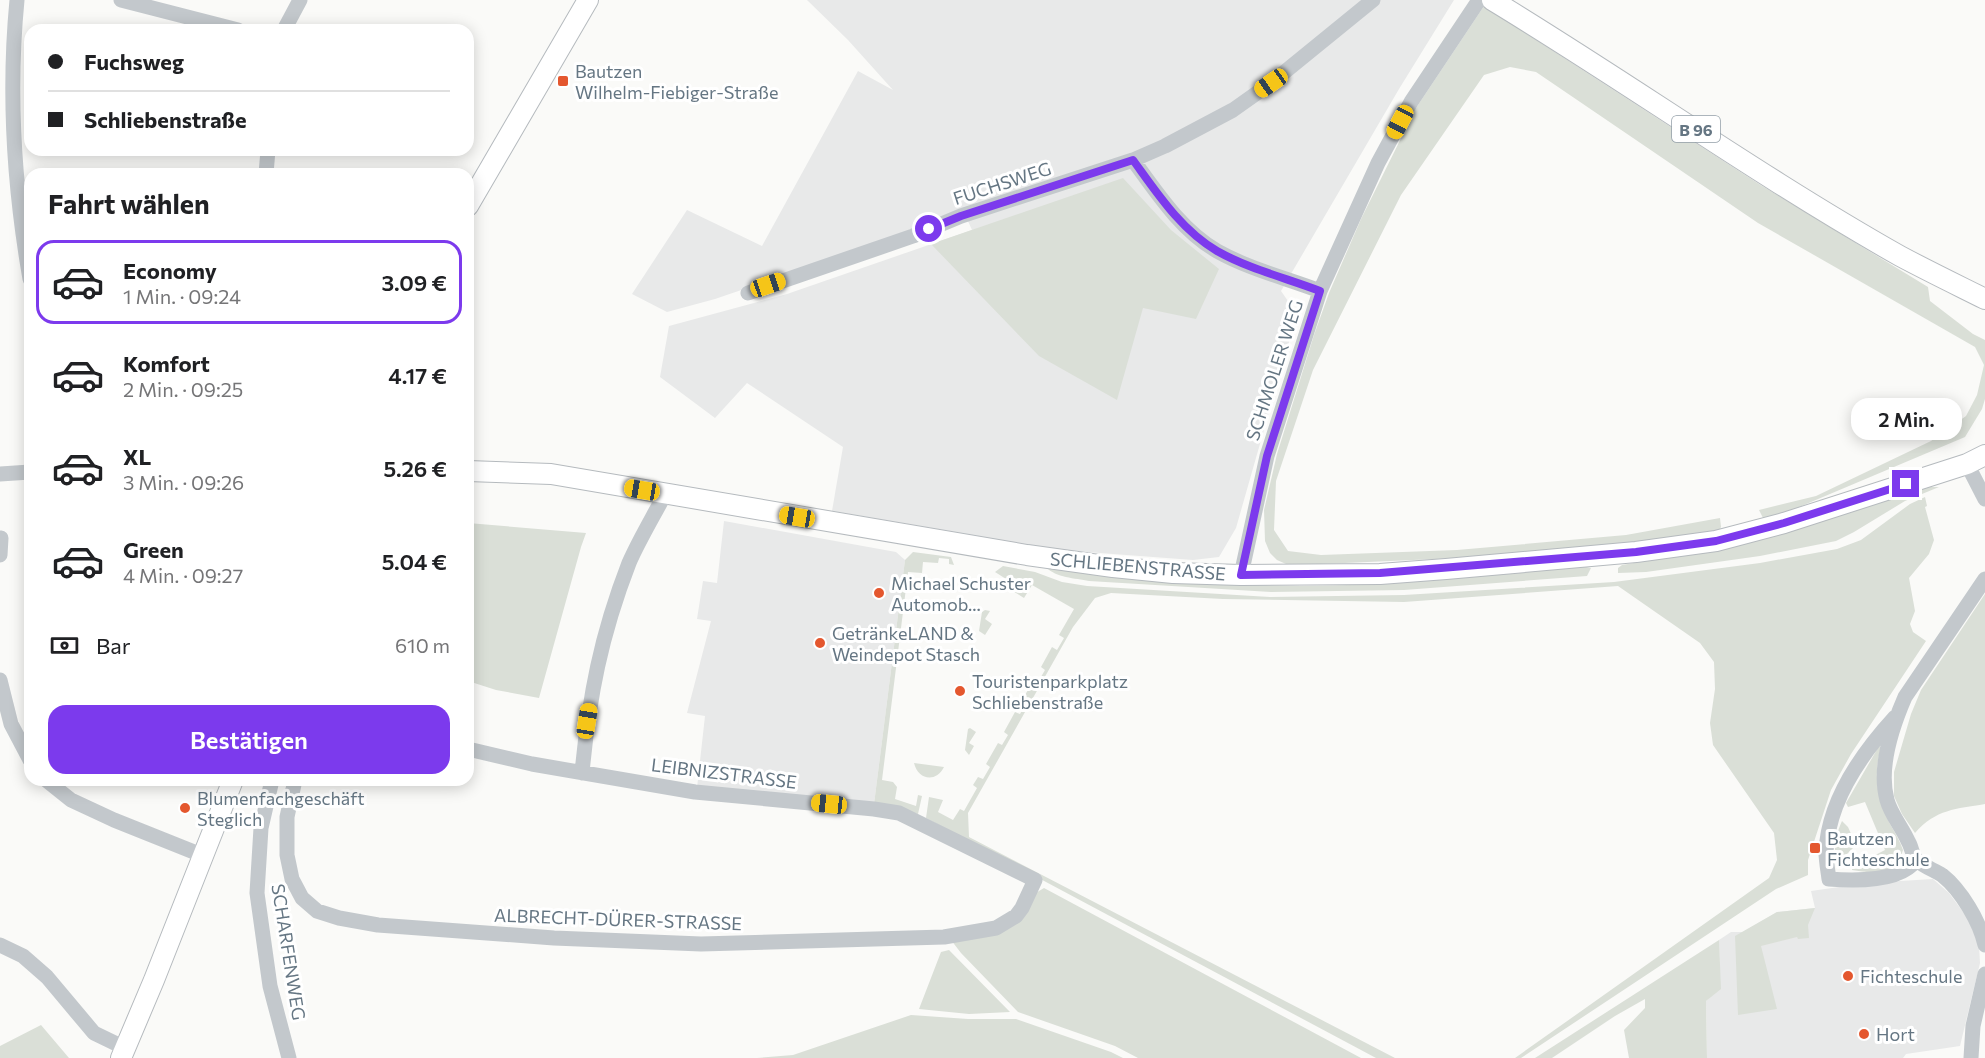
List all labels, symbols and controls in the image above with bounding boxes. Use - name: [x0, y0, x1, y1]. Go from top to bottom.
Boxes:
- text: Fuchsweg: [84, 48, 184, 75]
- place label: Bautzen Wilhelm-Fiebiger-Straße: [575, 60, 778, 103]
- car: [1251, 65, 1291, 101]
- marker: Bautzen Wilhelm-Fiebiger-Straße: [556, 74, 570, 88]
- car: [1384, 102, 1416, 142]
- text: Schliebenstraße: [84, 106, 247, 133]
- road number: B 96: [1672, 116, 1720, 142]
- street label: FUCHSWEG: [950, 157, 1054, 209]
- text: Fahrt wählen: [48, 187, 210, 220]
- route start: [915, 215, 942, 242]
- icon: car: [51, 255, 105, 309]
- text: Economy: [123, 257, 217, 284]
- text: 3.09 €: [382, 269, 447, 296]
- car: [748, 271, 788, 299]
- text: 1 Min. · 09:24: [123, 284, 241, 308]
- street label: SCHMOLER WEG: [1241, 297, 1307, 443]
- icon: car: [51, 348, 105, 402]
- text: Komfort: [123, 350, 210, 377]
- text: 4.17 €: [388, 362, 447, 389]
- text: 2 Min. · 09:25: [123, 377, 243, 401]
- callout: 2 Min.: [1850, 397, 1962, 439]
- text: 2 Min.: [1878, 407, 1935, 431]
- icon: car: [51, 441, 105, 495]
- text: XL: [123, 443, 151, 470]
- text: 5.26 €: [383, 455, 447, 482]
- text: 3 Min. · 09:26: [123, 470, 244, 494]
- route end: [1892, 470, 1919, 497]
- car: [623, 478, 661, 502]
- car: [778, 505, 816, 529]
- icon: car: [51, 534, 105, 588]
- text: Green: [123, 536, 184, 563]
- street label: SCHLIEBENSTRASSE: [1049, 547, 1227, 585]
- text: 5.04 €: [382, 548, 447, 575]
- text: 4 Min. · 09:27: [123, 563, 243, 587]
- place label: Michael Schuster Automob...: [891, 572, 1031, 615]
- marker: Michael Schuster Automob...: [872, 586, 886, 600]
- place label: GetränkeLAND & Weindepot Stasch: [832, 622, 980, 665]
- icon: cash: [48, 629, 81, 662]
- text: Bar: [96, 632, 131, 659]
- text: 610 m: [395, 633, 450, 657]
- marker: GetränkeLAND & Weindepot Stasch: [813, 636, 827, 650]
- place label: Touristenparkplatz Schliebenstraße: [972, 670, 1128, 713]
- marker: Touristenparkplatz Schliebenstraße: [953, 684, 967, 698]
- car: [575, 702, 599, 740]
- button: Bestätigen: [48, 705, 450, 774]
- street label: LEIBNIZSTRASSE: [650, 753, 798, 793]
- place label: Blumenfachgeschäft Steglich: [197, 787, 365, 830]
- car: [810, 793, 848, 815]
- marker: Blumenfachgeschäft Steglich: [178, 801, 192, 815]
- place label: Bautzen Fichteschule: [1827, 827, 1929, 870]
- marker: Bautzen Fichteschule: [1808, 841, 1822, 855]
- street label: SCHARFENWEG: [267, 882, 311, 1022]
- street label: ALBRECHT-DÜRER-STRASSE: [494, 904, 742, 934]
- place label: Fichteschule: [1860, 965, 1962, 987]
- marker: Fichteschule: [1841, 969, 1855, 983]
- place label: Hort: [1876, 1023, 1915, 1045]
- marker: Hort: [1857, 1027, 1871, 1041]

